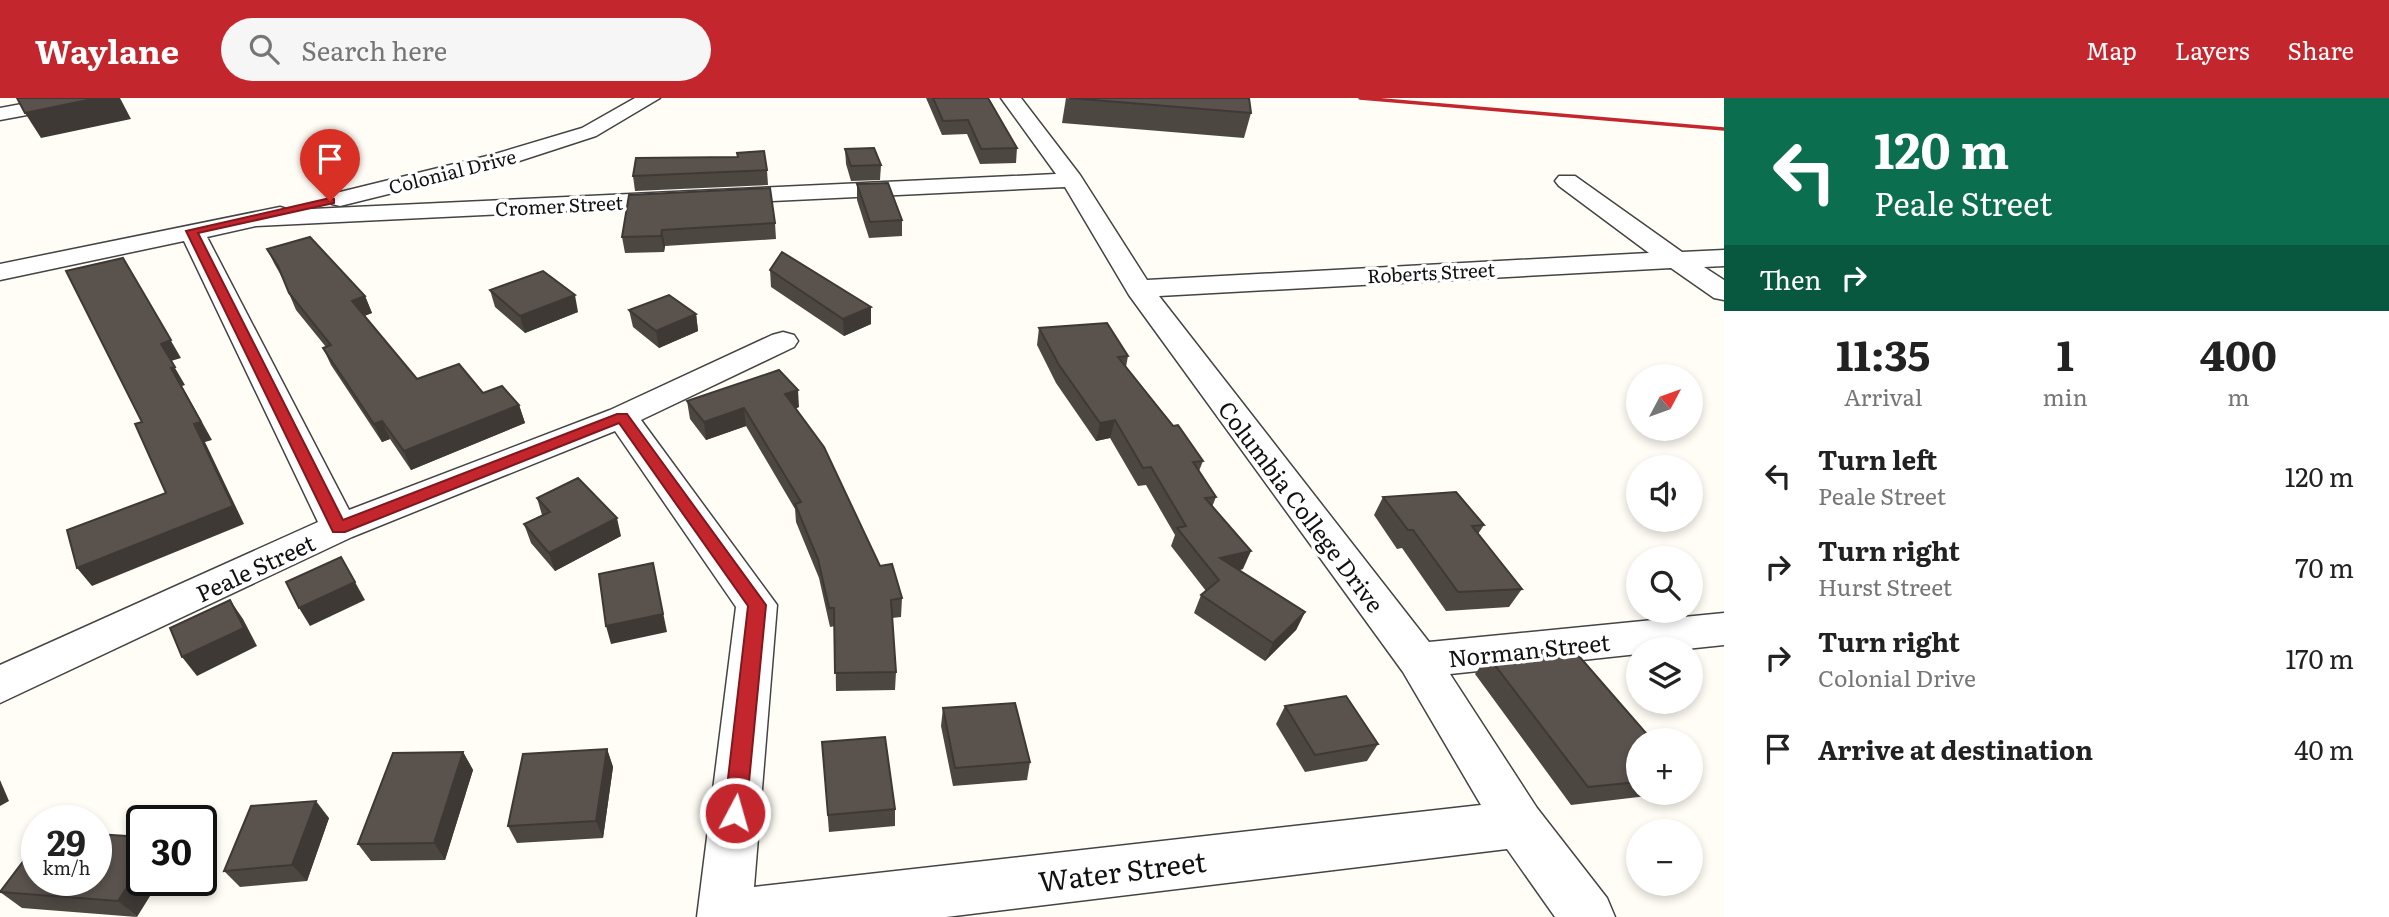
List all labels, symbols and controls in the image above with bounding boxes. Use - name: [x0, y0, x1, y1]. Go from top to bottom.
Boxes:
- search box: [221, 18, 711, 81]
- text: Waylane: [35, 25, 179, 74]
- icon: search: [245, 30, 283, 68]
- text: Search here: [301, 30, 447, 69]
- text: Map: [2086, 32, 2137, 67]
- text: Layers: [2175, 32, 2249, 67]
- text: Share: [2287, 32, 2354, 67]
- text: 120 m: [1874, 111, 2009, 184]
- icon: left: [1759, 126, 1850, 217]
- pin: [300, 129, 360, 201]
- icon: arrive: [311, 140, 349, 178]
- street label: Colonial Drive: [385, 142, 519, 200]
- text: Peale Street: [1874, 178, 2052, 226]
- street label: Cromer Street: [494, 188, 624, 222]
- street label: Roberts Street: [1366, 255, 1496, 289]
- text: Then: [1759, 259, 1821, 298]
- icon: right: [1835, 259, 1873, 297]
- text: 11:35: [1836, 322, 1930, 384]
- text: 1: [2056, 322, 2074, 384]
- text: 400: [2200, 322, 2277, 384]
- north arrow: [1626, 364, 1703, 441]
- map controls: [1626, 364, 1703, 896]
- text: Arrival: [1844, 379, 1923, 413]
- text: min: [2043, 379, 2088, 413]
- text: m: [2227, 379, 2249, 413]
- street label: Columbia College Drive: [1211, 393, 1393, 619]
- text: Turn left: [1818, 439, 1937, 478]
- button: sound: [1626, 455, 1703, 532]
- text: 120 m: [2285, 456, 2354, 495]
- icon: left: [1759, 457, 1797, 495]
- text: Peale Street: [1818, 478, 1946, 512]
- street label: Peale Street: [190, 524, 321, 609]
- text: Turn right: [1818, 530, 1960, 569]
- button: search: [1626, 546, 1703, 623]
- text: 70 m: [2295, 547, 2354, 586]
- icon: right: [1759, 548, 1797, 586]
- text: Hurst Street: [1818, 569, 1952, 603]
- text: Turn right: [1818, 621, 1960, 660]
- street label: Norman Street: [1447, 624, 1612, 674]
- button: layers: [1626, 637, 1703, 714]
- text: 170 m: [2286, 638, 2354, 677]
- icon: right: [1759, 639, 1797, 677]
- text: Colonial Drive: [1818, 660, 1976, 694]
- button: +: [1626, 728, 1703, 805]
- text: Arrive at destination: [1818, 729, 2093, 768]
- text: 40 m: [2294, 729, 2354, 768]
- icon: arrive: [1759, 730, 1797, 768]
- position arrow: [698, 776, 772, 850]
- speed limit sign: 30: [126, 805, 217, 896]
- text: 29: [47, 815, 86, 867]
- button: −: [1626, 819, 1703, 896]
- street label: Water Street: [1036, 839, 1209, 901]
- text: km/h: [43, 854, 90, 881]

